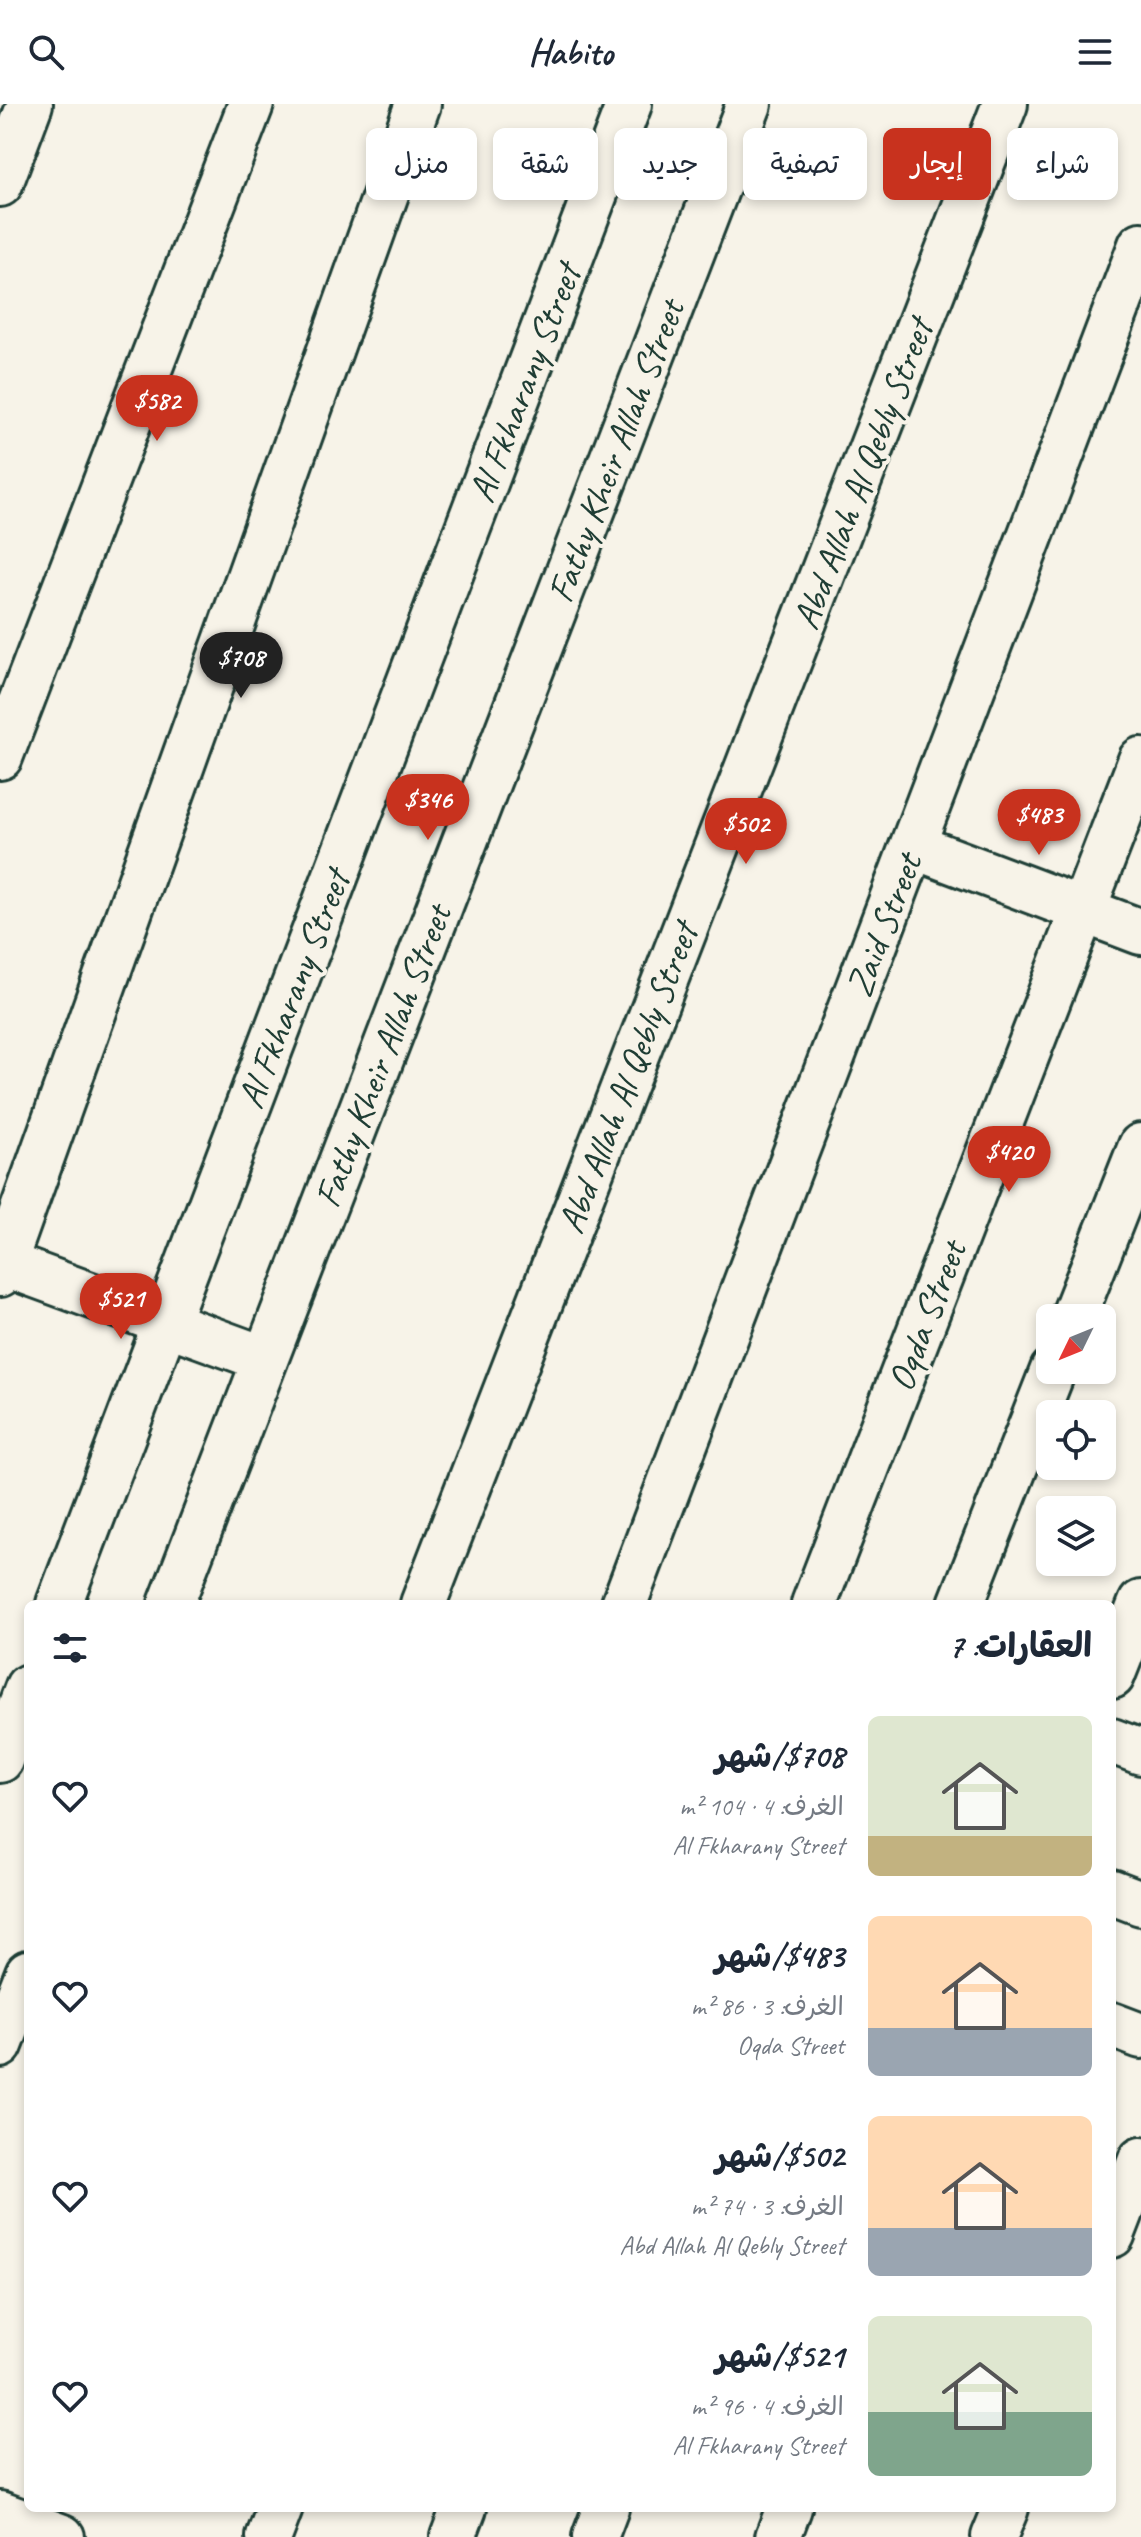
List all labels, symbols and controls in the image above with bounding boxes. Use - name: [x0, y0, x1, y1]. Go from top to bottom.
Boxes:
- text: Habito: [528, 29, 613, 75]
- icon: search: [24, 30, 68, 74]
- icon: menu: [1073, 30, 1117, 74]
- chip: منزل: [366, 128, 477, 200]
- chip: شقة: [493, 128, 598, 200]
- chip: جديد: [614, 128, 727, 200]
- chip: تصفية: [743, 128, 867, 200]
- chip: إيجار: [883, 128, 991, 200]
- chip: شراء: [1007, 128, 1118, 200]
- street label: Al Fkharany Street: [458, 253, 593, 509]
- street label: Fathy Kheir Allah Street: [536, 290, 696, 609]
- street label: Abd Allah Al Qebly Street: [782, 308, 945, 636]
- pin: $582: [110, 375, 204, 443]
- text: $582: [134, 384, 180, 417]
- pin: $708: [194, 632, 288, 700]
- text: $708: [218, 641, 264, 674]
- pin: $346: [381, 774, 475, 842]
- text: $346: [404, 783, 452, 816]
- pin: $483: [992, 789, 1086, 857]
- pin: $502: [699, 798, 793, 866]
- text: $483: [1016, 798, 1062, 831]
- text: $502: [723, 807, 769, 840]
- street label: Zaid Street: [835, 844, 933, 1003]
- street label: Al Fkharany Street: [227, 859, 362, 1115]
- street label: Fathy Kheir Allah Street: [303, 895, 463, 1214]
- street label: Abd Allah Al Qebly Street: [547, 912, 710, 1240]
- pin: $420: [962, 1126, 1056, 1194]
- text: $420: [986, 1135, 1032, 1168]
- street label: Oqda Street: [877, 1232, 978, 1398]
- pin: $521: [74, 1273, 168, 1341]
- text: $521: [98, 1282, 144, 1315]
- north arrow: [1036, 1304, 1116, 1384]
- map controls: [1036, 1304, 1116, 1576]
- button: locate: [1036, 1400, 1116, 1480]
- button: layers: [1036, 1496, 1116, 1576]
- text: العقارات: 7: [948, 1624, 1092, 1667]
- icon: filters: [48, 1626, 92, 1670]
- text: $708/شهر: [715, 1734, 844, 1777]
- icon: home: [932, 1748, 1028, 1844]
- icon: heart: [48, 1774, 92, 1818]
- text: الغرف: 4 · 104 m²: [679, 1790, 844, 1823]
- text: Al Fkharany Street: [673, 1829, 844, 1862]
- text: $483/شهر: [715, 1934, 844, 1977]
- icon: home: [932, 1948, 1028, 2044]
- icon: heart: [48, 1974, 92, 2018]
- text: الغرف: 3 · 86 m²: [691, 1990, 844, 2023]
- text: Oqda Street: [737, 2029, 844, 2062]
- text: $502/شهر: [716, 2134, 844, 2177]
- icon: home: [932, 2148, 1028, 2244]
- icon: heart: [48, 2174, 92, 2218]
- text: الغرف: 3 · 74 m²: [691, 2190, 844, 2223]
- text: Abd Allah Al Qebly Street: [620, 2229, 844, 2262]
- text: $521/شهر: [716, 2334, 844, 2377]
- icon: home: [932, 2348, 1028, 2444]
- icon: heart: [48, 2374, 92, 2418]
- text: الغرف: 4 · 96 m²: [691, 2390, 844, 2423]
- text: Al Fkharany Street: [673, 2429, 844, 2462]

